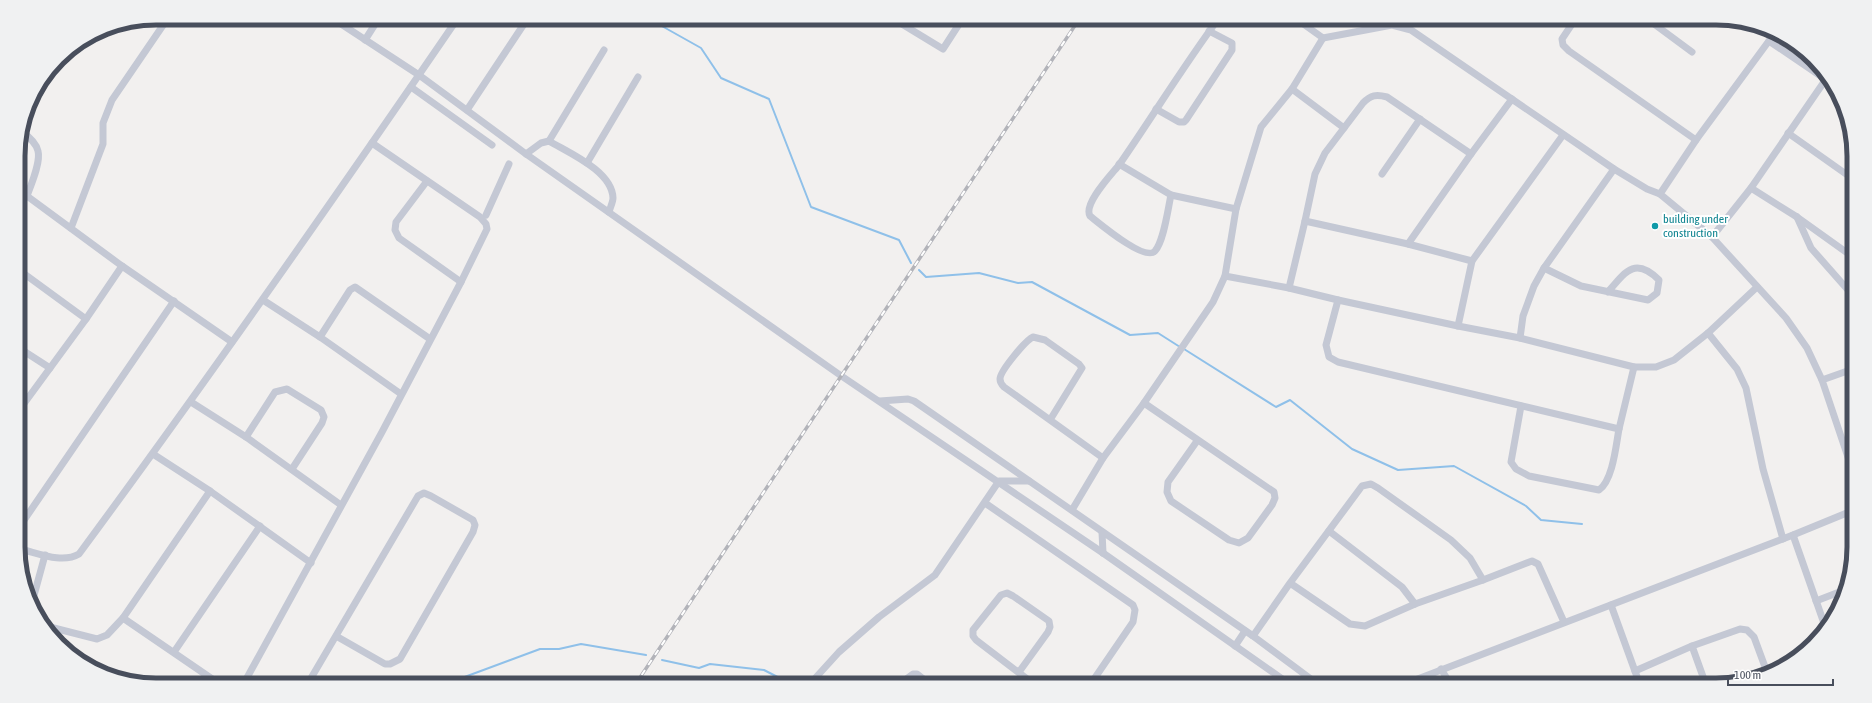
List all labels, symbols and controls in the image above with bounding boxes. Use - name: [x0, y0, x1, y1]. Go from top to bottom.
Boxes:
- place label: building under construction: [1663, 212, 1728, 240]
- marker: building under construction: [1650, 221, 1660, 231]
- scale bar: [1728, 661, 1833, 687]
- text: 100 m: [1734, 668, 1761, 682]

